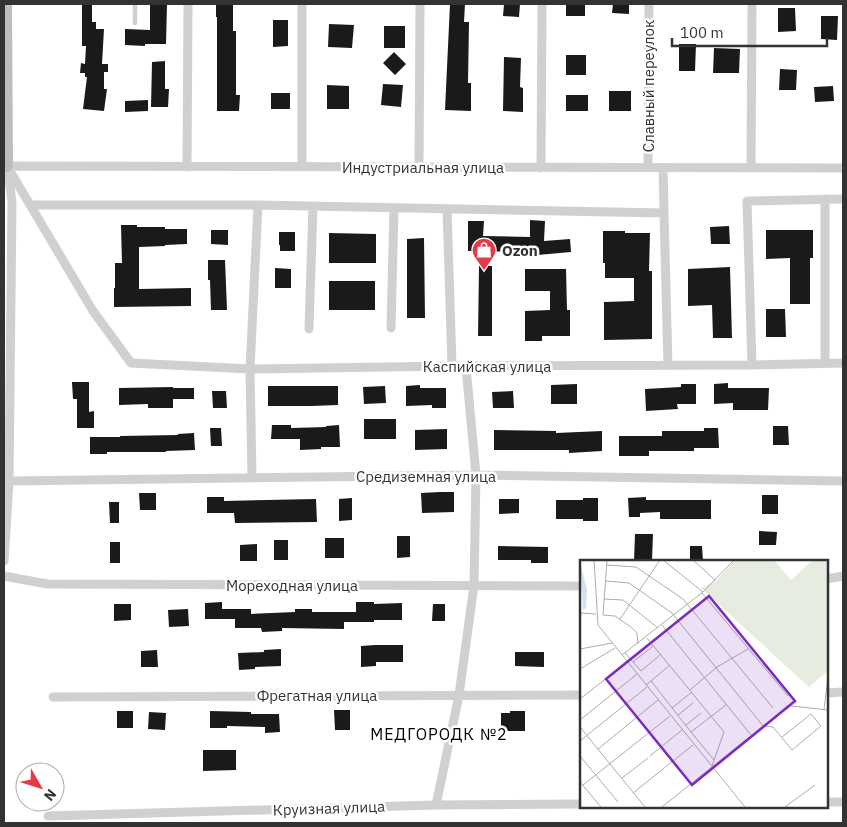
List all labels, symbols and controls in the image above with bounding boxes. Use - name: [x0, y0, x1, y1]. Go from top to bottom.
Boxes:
- scale bar: [672, 15, 827, 47]
- street label: Славный переулок: [639, 20, 658, 152]
- text: 100 m: [680, 23, 724, 42]
- street label: Индустриальная улица: [342, 158, 504, 177]
- shop icon: Ozon: [471, 237, 497, 271]
- place label: Ozon: [502, 241, 538, 260]
- street label: Каспийская улица: [423, 357, 551, 376]
- street label: Средиземная улица: [356, 467, 496, 486]
- inset map: [580, 560, 827, 807]
- street label: Мореходная улица: [226, 576, 358, 595]
- street label: Фрегатная улица: [257, 686, 377, 705]
- district label: МЕДГОРОДК №2: [370, 724, 508, 744]
- north arrow: [15, 762, 65, 812]
- text: N: [40, 786, 60, 805]
- street label: Круизная улица: [273, 797, 385, 819]

